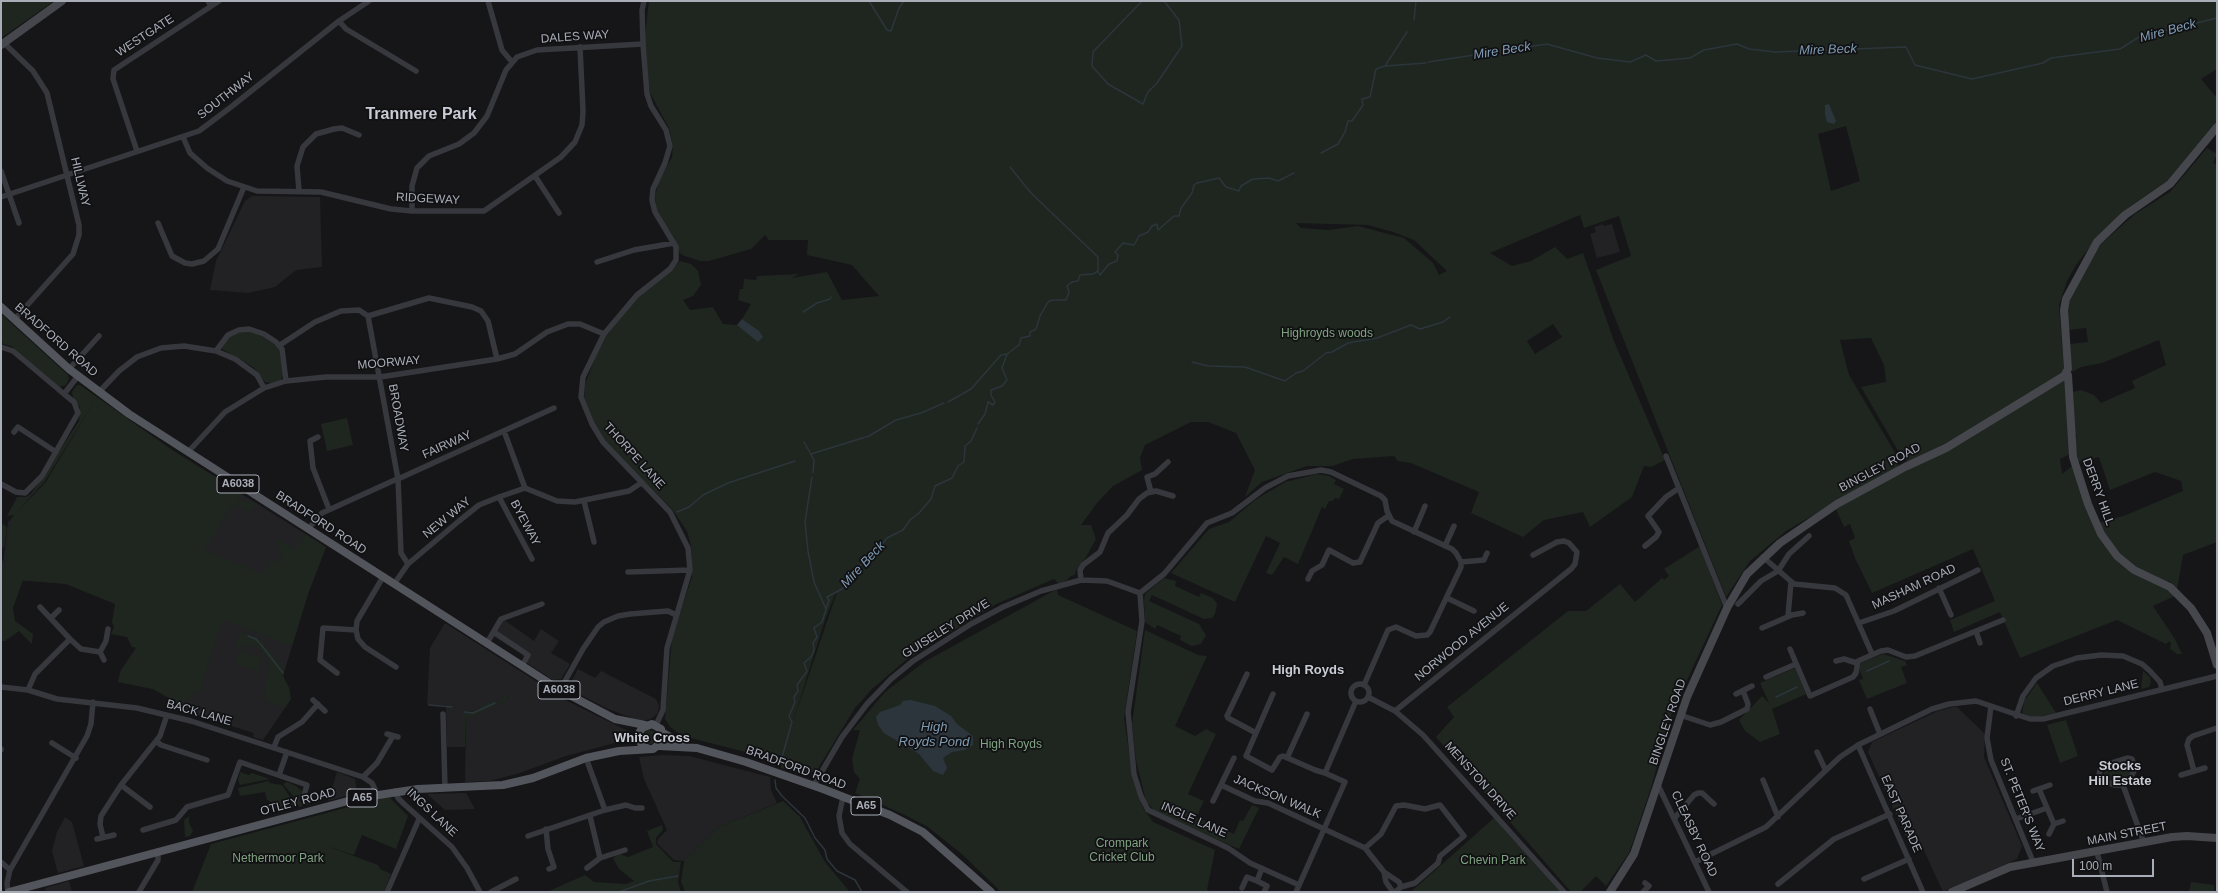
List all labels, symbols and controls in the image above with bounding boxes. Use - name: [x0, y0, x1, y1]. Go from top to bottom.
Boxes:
- street label: WESTGATE: [113, 12, 177, 60]
- water label: Mire Beck: [2138, 16, 2198, 46]
- street label: DALES WAY: [540, 27, 610, 47]
- water label: Mire Beck: [1472, 39, 1532, 63]
- water label: Mire Beck: [1799, 41, 1857, 59]
- street label: SOUTHWAY: [195, 69, 257, 123]
- district label: Tranmere Park: [365, 105, 477, 125]
- street label: HILLWAY: [67, 156, 93, 208]
- street label: RIDGEWAY: [396, 190, 460, 208]
- street label: BRADFORD ROAD: [12, 300, 100, 380]
- park label: Highroyds woods: [1281, 327, 1373, 341]
- street label: MOORWAY: [357, 353, 421, 373]
- street label: BROADWAY: [385, 383, 411, 453]
- street label: THORPE LANE: [600, 420, 668, 492]
- street label: FAIRWAY: [420, 428, 474, 462]
- street label: BINGLEY ROAD: [1837, 441, 1923, 495]
- street label: DERRY HILL: [2079, 456, 2117, 528]
- road number: A6038: [217, 475, 259, 493]
- street label: BRADFORD ROAD: [273, 488, 369, 558]
- street label: NEW WAY: [420, 494, 474, 542]
- street label: BYEWAY: [507, 498, 543, 548]
- water label: Mire Beck: [838, 539, 888, 591]
- street label: MASHAM ROAD: [1870, 561, 1958, 613]
- street label: GUISELEY DRIVE: [900, 596, 992, 662]
- street label: NORWOOD AVENUE: [1412, 600, 1512, 684]
- district label: High Royds: [1272, 662, 1344, 678]
- street label: BINGLEY ROAD: [1647, 677, 1689, 767]
- street label: DERRY LANE: [2062, 677, 2140, 709]
- road number: A6038: [538, 681, 580, 699]
- street label: BACK LANE: [165, 697, 233, 729]
- water label: High Royds Pond: [899, 719, 969, 750]
- district label: White Cross: [614, 730, 690, 746]
- park label: High Royds: [980, 738, 1042, 752]
- street label: MENSTON DRIVE: [1441, 739, 1519, 823]
- street label: BRADFORD ROAD: [744, 743, 848, 793]
- street label: ST. PETER'S WAY: [1997, 756, 2047, 854]
- district label: Stocks Hill Estate: [2089, 758, 2151, 789]
- street label: JACKSON WALK: [1231, 772, 1323, 822]
- street label: EAST PARADE: [1878, 773, 1924, 855]
- street label: OTLEY ROAD: [259, 785, 337, 819]
- street label: INGS LANE: [404, 786, 460, 840]
- road number: A65: [347, 789, 377, 807]
- street label: CLEASBY ROAD: [1668, 789, 1720, 879]
- road number: A65: [851, 797, 881, 815]
- street label: INGLE LANE: [1159, 799, 1229, 841]
- street label: MAIN STREET: [2086, 819, 2168, 849]
- park label: Crompark Cricket Club: [1089, 837, 1155, 865]
- scale bar: [2074, 851, 2156, 877]
- park label: Nethermoor Park: [232, 852, 324, 866]
- park label: Chevin Park: [1460, 854, 1526, 868]
- text: 100 m: [2079, 859, 2112, 873]

